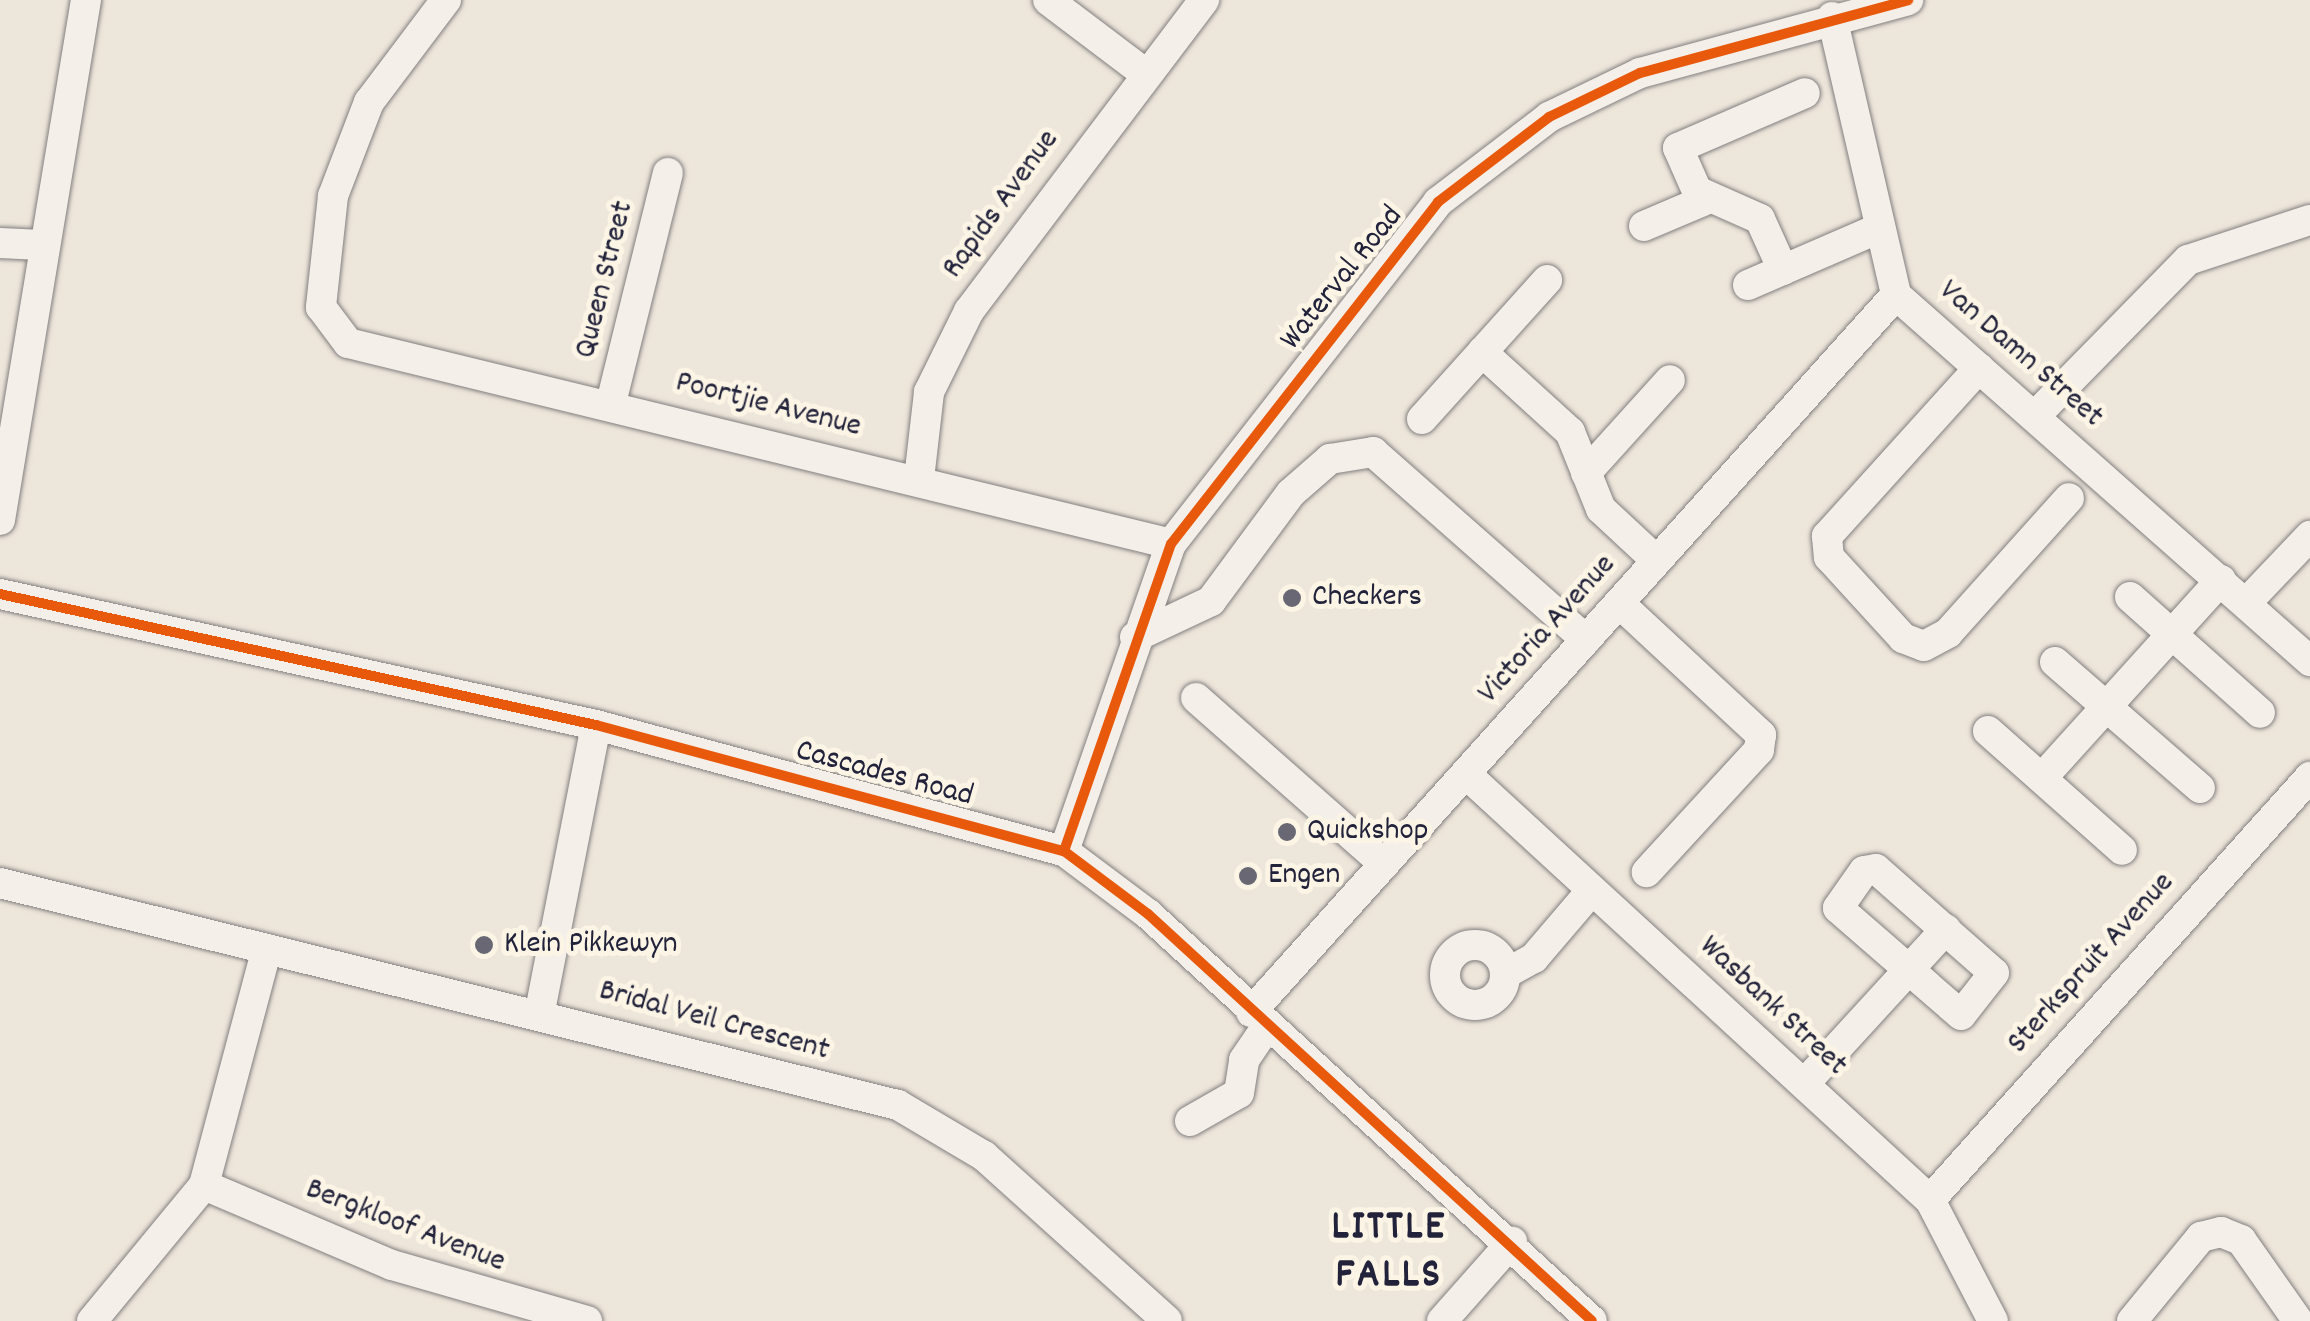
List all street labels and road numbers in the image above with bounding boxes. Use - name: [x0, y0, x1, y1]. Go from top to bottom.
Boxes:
- street label: Rapids Avenue: [935, 123, 1069, 287]
- street label: Queen Street: [568, 197, 644, 363]
- street label: Waterval Road: [1273, 199, 1413, 359]
- street label: Van Damn Street: [1930, 273, 2110, 437]
- street label: Poortjie Avenue: [671, 364, 865, 448]
- street label: Victoria Avenue: [1471, 547, 1625, 713]
- street label: Cascades Road: [791, 733, 977, 817]
- street label: Sterkspruit Avenue: [2000, 865, 2184, 1063]
- street label: Wasbank Street: [1690, 929, 1854, 1085]
- street label: Bridal Veil Crescent: [595, 973, 833, 1071]
- street label: Bergkloof Avenue: [300, 1171, 510, 1283]

